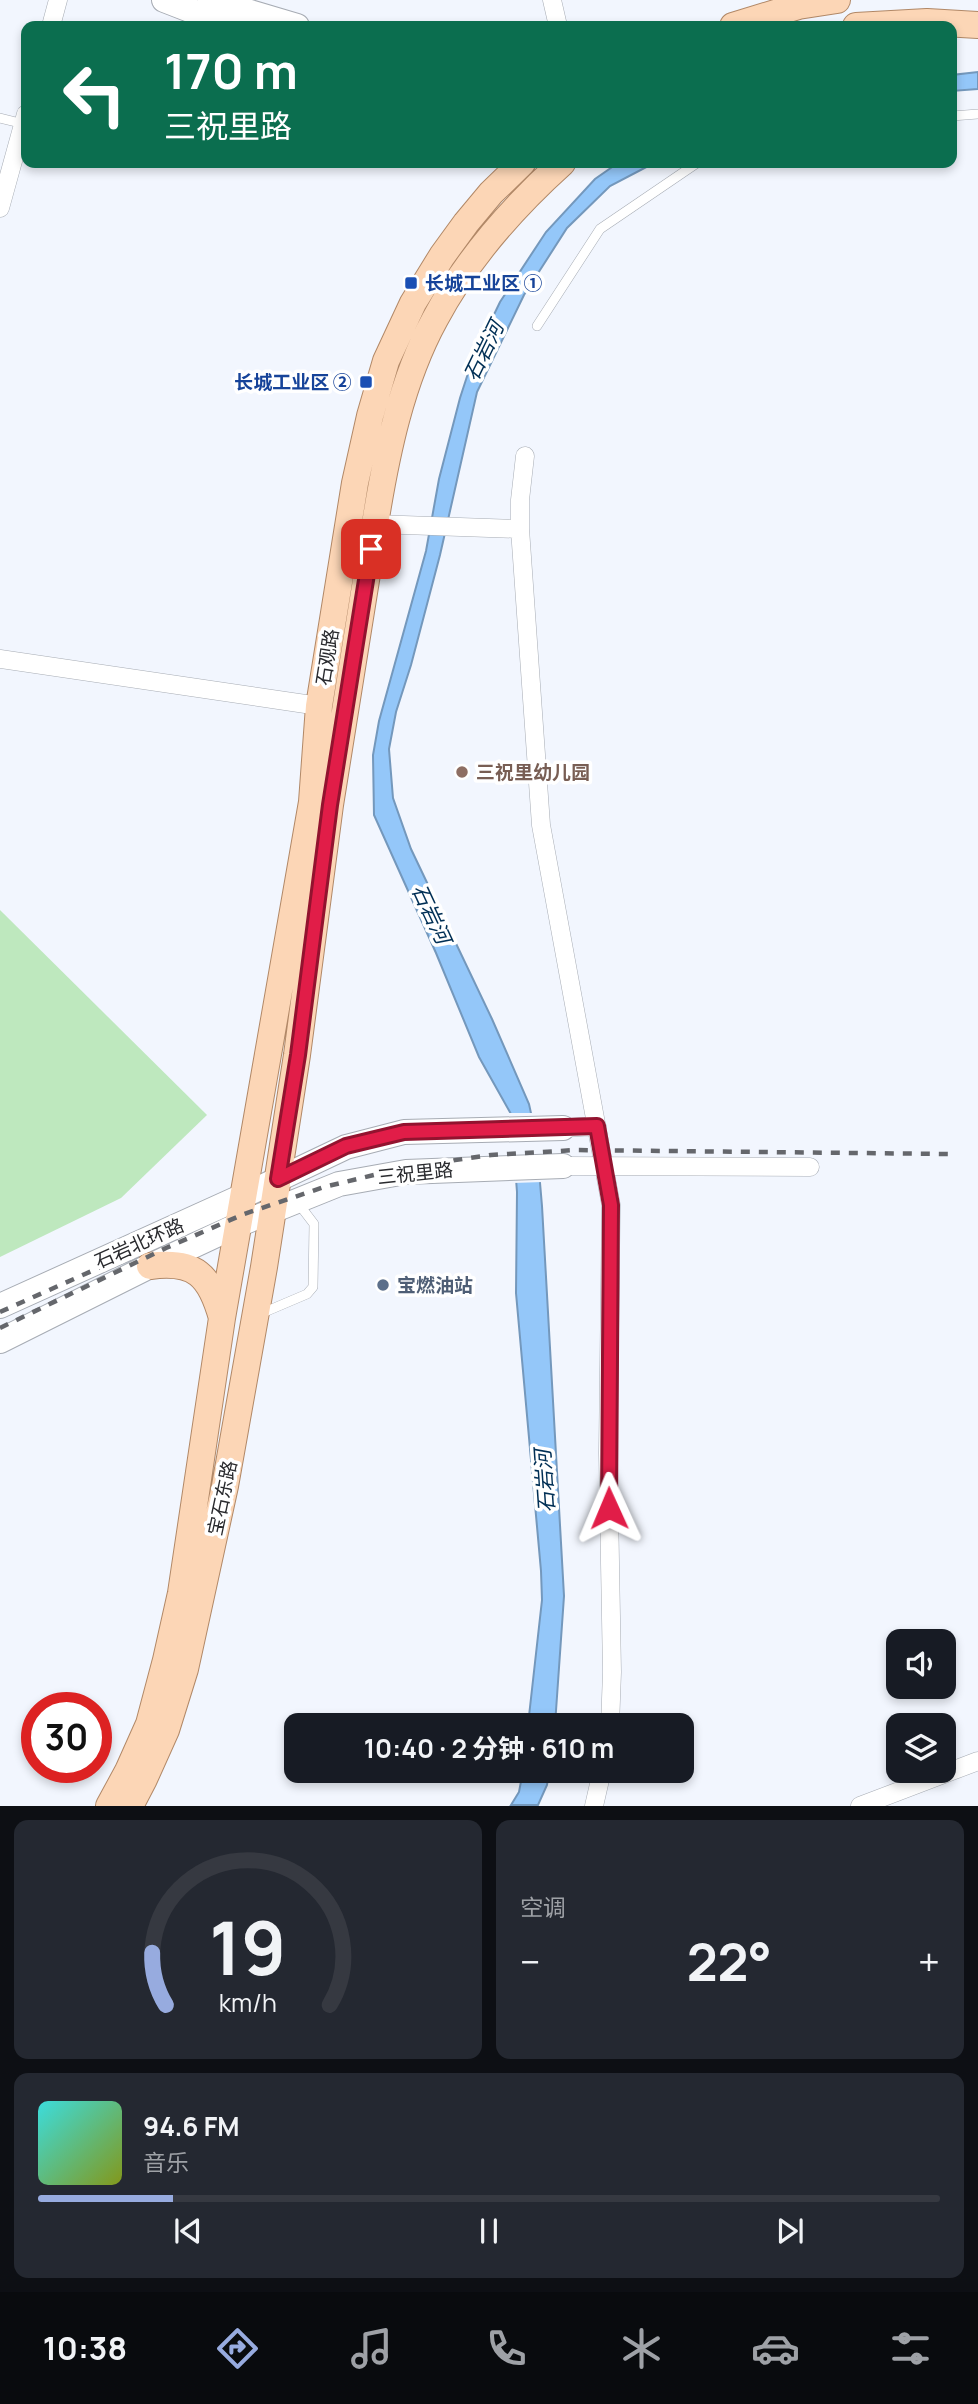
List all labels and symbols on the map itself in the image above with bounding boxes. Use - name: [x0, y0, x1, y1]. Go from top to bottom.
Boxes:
- place label: 长城工业区 ①: [425, 270, 543, 296]
- marker: 长城工业区 ①: [403, 275, 419, 291]
- water label: 石岩河: [457, 313, 511, 385]
- place label: 长城工业区 ②: [234, 369, 352, 395]
- marker: 长城工业区 ②: [358, 374, 374, 390]
- pin: [341, 519, 401, 579]
- street label: 石观路: [310, 627, 344, 687]
- place label: 三祝里幼儿园: [476, 759, 590, 785]
- marker: 三祝里幼儿园: [454, 764, 470, 780]
- water label: 石岩河: [406, 879, 460, 952]
- street label: 三祝里路: [376, 1156, 454, 1190]
- street label: 石岩北环路: [90, 1212, 188, 1274]
- place label: 宝燃油站: [397, 1272, 473, 1298]
- marker: 宝燃油站: [375, 1277, 391, 1293]
- water label: 石岩河: [528, 1445, 560, 1513]
- street label: 宝石东路: [201, 1458, 243, 1538]
- position arrow: [572, 1471, 646, 1545]
- speed limit sign: 30: [21, 1692, 112, 1783]

